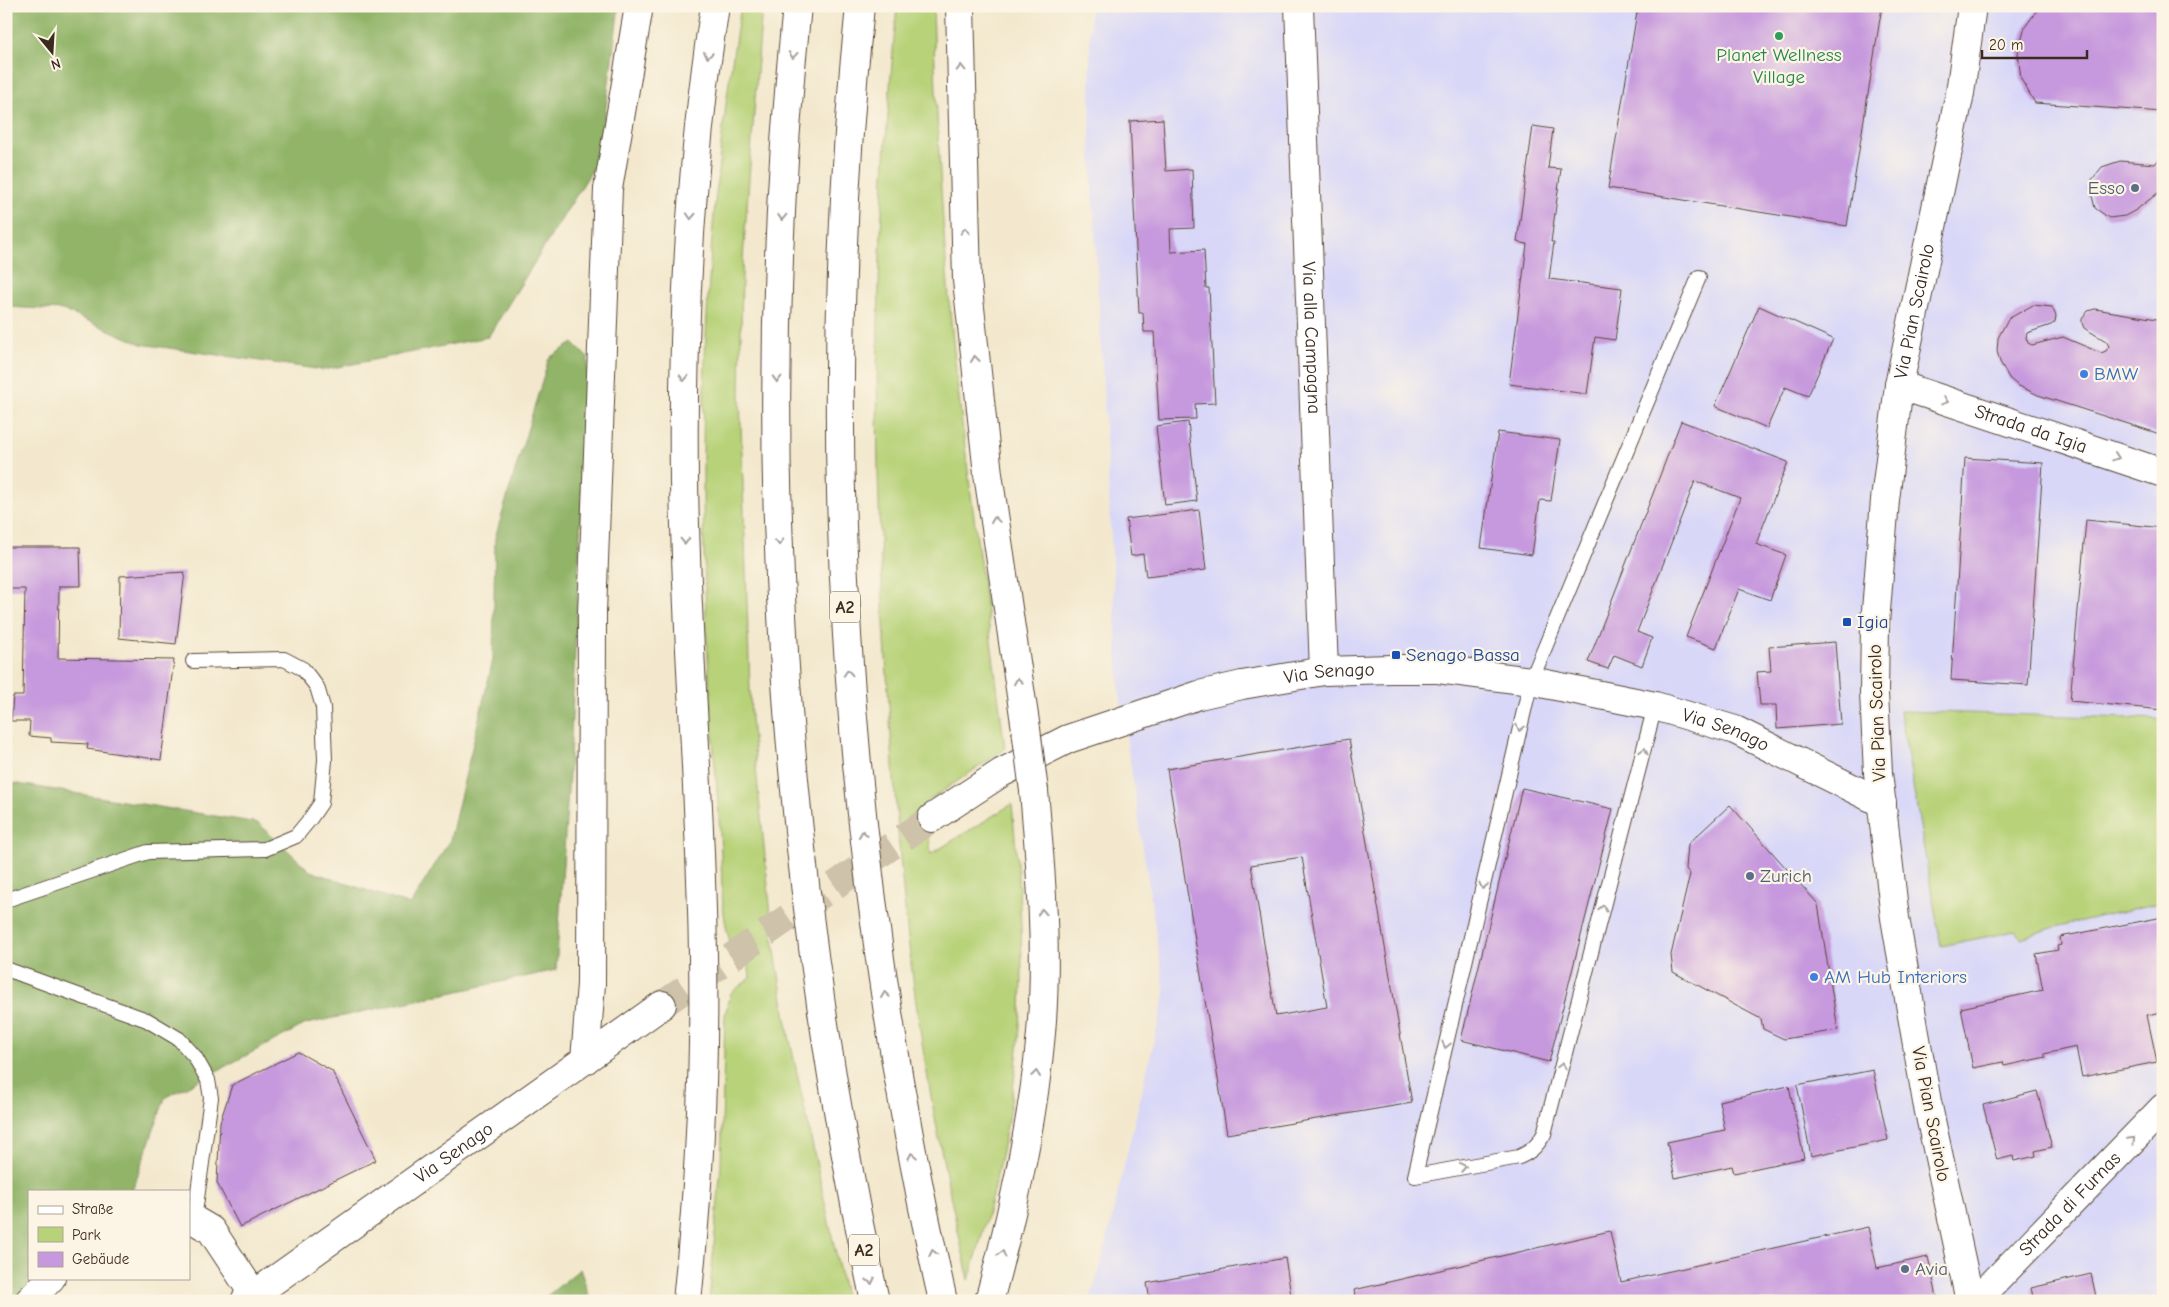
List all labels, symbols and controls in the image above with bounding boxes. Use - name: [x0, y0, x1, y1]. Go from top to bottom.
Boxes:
- north arrow: [28, 28, 78, 78]
- scale bar: [1982, 28, 2086, 60]
- marker: Planet Wellness Village: [1773, 30, 1785, 42]
- text: 20 m: [1989, 36, 2023, 54]
- place label: Planet Wellness Village: [1716, 44, 1842, 88]
- one-way arrow: [703, 51, 714, 59]
- one-way arrow: [788, 51, 799, 59]
- text: N: [49, 54, 63, 73]
- one-way arrow: [956, 64, 967, 72]
- place label: Esso: [2088, 177, 2125, 199]
- marker: Esso: [2129, 182, 2141, 194]
- one-way arrow: [685, 212, 696, 220]
- one-way arrow: [777, 214, 787, 221]
- one-way arrow: [960, 227, 971, 235]
- street label: Via Pian Scairolo: [1890, 242, 1939, 381]
- street label: Via alla Campagna: [1298, 261, 1325, 414]
- one-way arrow: [970, 355, 981, 363]
- place label: BMW: [2094, 363, 2139, 385]
- marker: BMW: [2078, 368, 2090, 380]
- one-way arrow: [678, 375, 689, 383]
- one-way arrow: [772, 376, 782, 384]
- one-way arrow: [1940, 395, 1949, 405]
- street label: Strada da Igia: [1972, 400, 2090, 458]
- one-way arrow: [2111, 452, 2119, 462]
- one-way arrow: [990, 516, 1000, 525]
- one-way arrow: [680, 537, 691, 545]
- one-way arrow: [774, 538, 784, 546]
- road number: A2: [830, 592, 860, 622]
- place label: Igia: [1857, 611, 1889, 633]
- marker: Igia: [1841, 616, 1853, 628]
- place label: Senago Bassa: [1406, 644, 1520, 666]
- street label: Via Pian Scairolo: [1864, 644, 1890, 782]
- marker: Senago Bassa: [1390, 649, 1402, 661]
- street label: Via Senago: [1282, 658, 1375, 689]
- one-way arrow: [843, 668, 854, 676]
- one-way arrow: [1014, 677, 1024, 685]
- street label: Via Senago: [1680, 704, 1773, 756]
- one-way arrow: [1515, 724, 1526, 733]
- one-way arrow: [1638, 747, 1648, 755]
- one-way arrow: [858, 830, 869, 838]
- place label: Zurich: [1760, 865, 1812, 887]
- marker: Zurich: [1744, 870, 1756, 882]
- one-way arrow: [1478, 882, 1489, 891]
- one-way arrow: [1597, 904, 1608, 913]
- one-way arrow: [1037, 908, 1048, 916]
- place label: AM Hub Interiors: [1824, 966, 1967, 988]
- marker: AM Hub Interiors: [1808, 971, 1820, 983]
- one-way arrow: [880, 991, 891, 999]
- one-way arrow: [1441, 1040, 1452, 1049]
- street label: Via Pian Scairolo: [1907, 1044, 1955, 1184]
- one-way arrow: [1556, 1061, 1567, 1070]
- one-way arrow: [1030, 1070, 1041, 1078]
- street label: Via Senago: [410, 1117, 497, 1188]
- one-way arrow: [2126, 1137, 2135, 1146]
- street label: Strada di Furnas: [2015, 1147, 2125, 1261]
- one-way arrow: [907, 1151, 918, 1160]
- one-way arrow: [1459, 1163, 1468, 1173]
- legend: [28, 1190, 190, 1280]
- text: Straße: [72, 1200, 114, 1218]
- text: Park: [72, 1226, 101, 1244]
- road number: A2: [849, 1234, 879, 1266]
- one-way arrow: [928, 1249, 939, 1258]
- text: Gebäude: [72, 1250, 130, 1268]
- one-way arrow: [996, 1250, 1006, 1258]
- place label: Avia: [1915, 1258, 1948, 1280]
- marker: Avia: [1899, 1263, 1911, 1275]
- one-way arrow: [865, 1277, 876, 1286]

